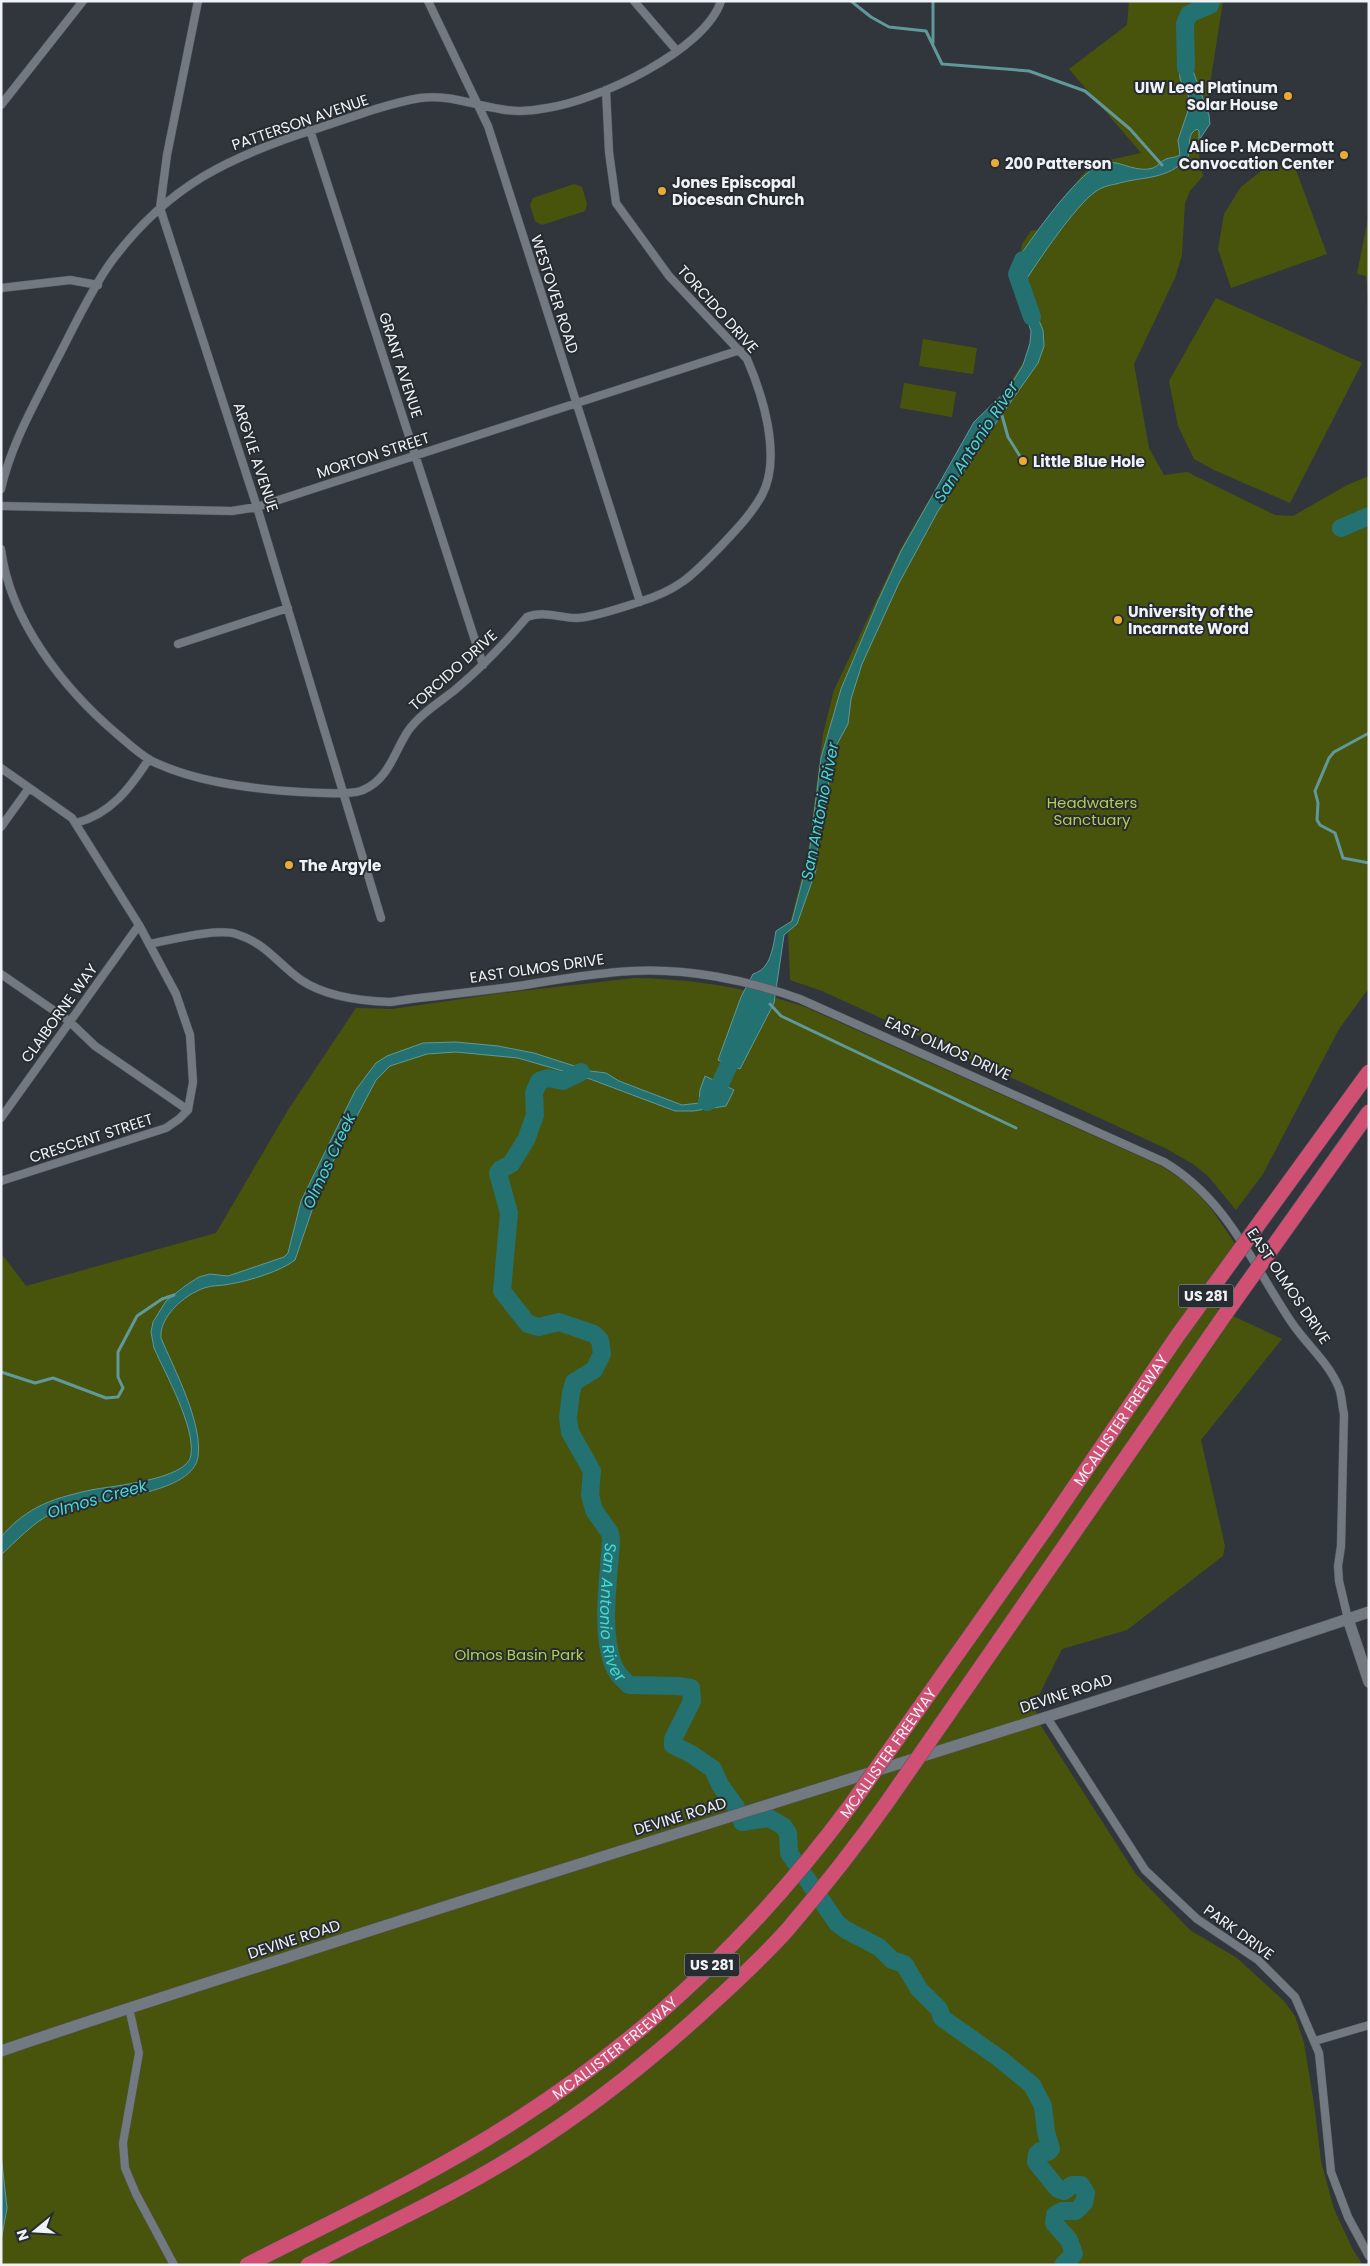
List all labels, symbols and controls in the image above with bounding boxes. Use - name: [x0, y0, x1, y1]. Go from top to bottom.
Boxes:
- place label: UIW Leed Platinum Solar House: [1134, 77, 1278, 115]
- street label: PATTERSON AVENUE: [229, 89, 371, 155]
- marker: UIW Leed Platinum Solar House: [1282, 90, 1294, 102]
- place label: Alice P. McDermott Convocation Center: [1179, 136, 1335, 174]
- marker: Alice P. McDermott Convocation Center: [1338, 149, 1350, 161]
- place label: 200 Patterson: [1005, 153, 1112, 174]
- marker: 200 Patterson: [989, 157, 1001, 169]
- place label: Jones Episcopal Diocesan Church: [672, 172, 804, 210]
- marker: Jones Episcopal Diocesan Church: [656, 185, 668, 197]
- street label: WESTOVER ROAD: [526, 232, 584, 356]
- street label: TORCIDO DRIVE: [673, 260, 763, 358]
- street label: GRANT AVENUE: [374, 309, 428, 421]
- water label: San Antonio River: [928, 376, 1024, 507]
- street label: ARGYLE AVENUE: [228, 399, 284, 515]
- street label: MORTON STREET: [314, 427, 432, 483]
- place label: Little Blue Hole: [1033, 451, 1145, 472]
- marker: Little Blue Hole: [1017, 455, 1029, 467]
- place label: University of the Incarnate Word: [1128, 601, 1253, 639]
- marker: University of the Incarnate Word: [1112, 614, 1124, 626]
- street label: TORCIDO DRIVE: [404, 625, 502, 715]
- water label: San Antonio River: [795, 739, 845, 882]
- park label: Headwaters Sanctuary: [1047, 792, 1137, 830]
- place label: The Argyle: [299, 855, 381, 876]
- marker: The Argyle: [283, 859, 295, 871]
- street label: EAST OLMOS DRIVE: [468, 948, 606, 988]
- street label: CLAIBORNE WAY: [16, 959, 102, 1067]
- street label: EAST OLMOS DRIVE: [882, 1011, 1014, 1085]
- street label: CRESCENT STREET: [27, 1108, 155, 1168]
- water label: Olmos Creek: [297, 1109, 361, 1212]
- street label: EAST OLMOS DRIVE: [1242, 1224, 1336, 1348]
- road number: US 281: [1178, 1284, 1234, 1308]
- street label: MCALLISTER FREEWAY: [1068, 1350, 1173, 1490]
- water label: Olmos Creek: [44, 1474, 150, 1524]
- water label: San Antonio River: [595, 1542, 632, 1688]
- park label: Olmos Basin Park: [455, 1644, 584, 1665]
- street label: DEVINE ROAD: [1017, 1668, 1115, 1718]
- street label: MCALLISTER FREEWAY: [834, 1683, 941, 1822]
- street label: DEVINE ROAD: [631, 1792, 729, 1840]
- street label: PARK DRIVE: [1200, 1899, 1278, 1965]
- street label: DEVINE ROAD: [245, 1914, 343, 1964]
- road number: US 281: [684, 1954, 740, 1976]
- street label: MCALLISTER FREEWAY: [547, 1991, 682, 2104]
- north arrow: [10, 2206, 60, 2256]
- text: N: [11, 2227, 34, 2243]

